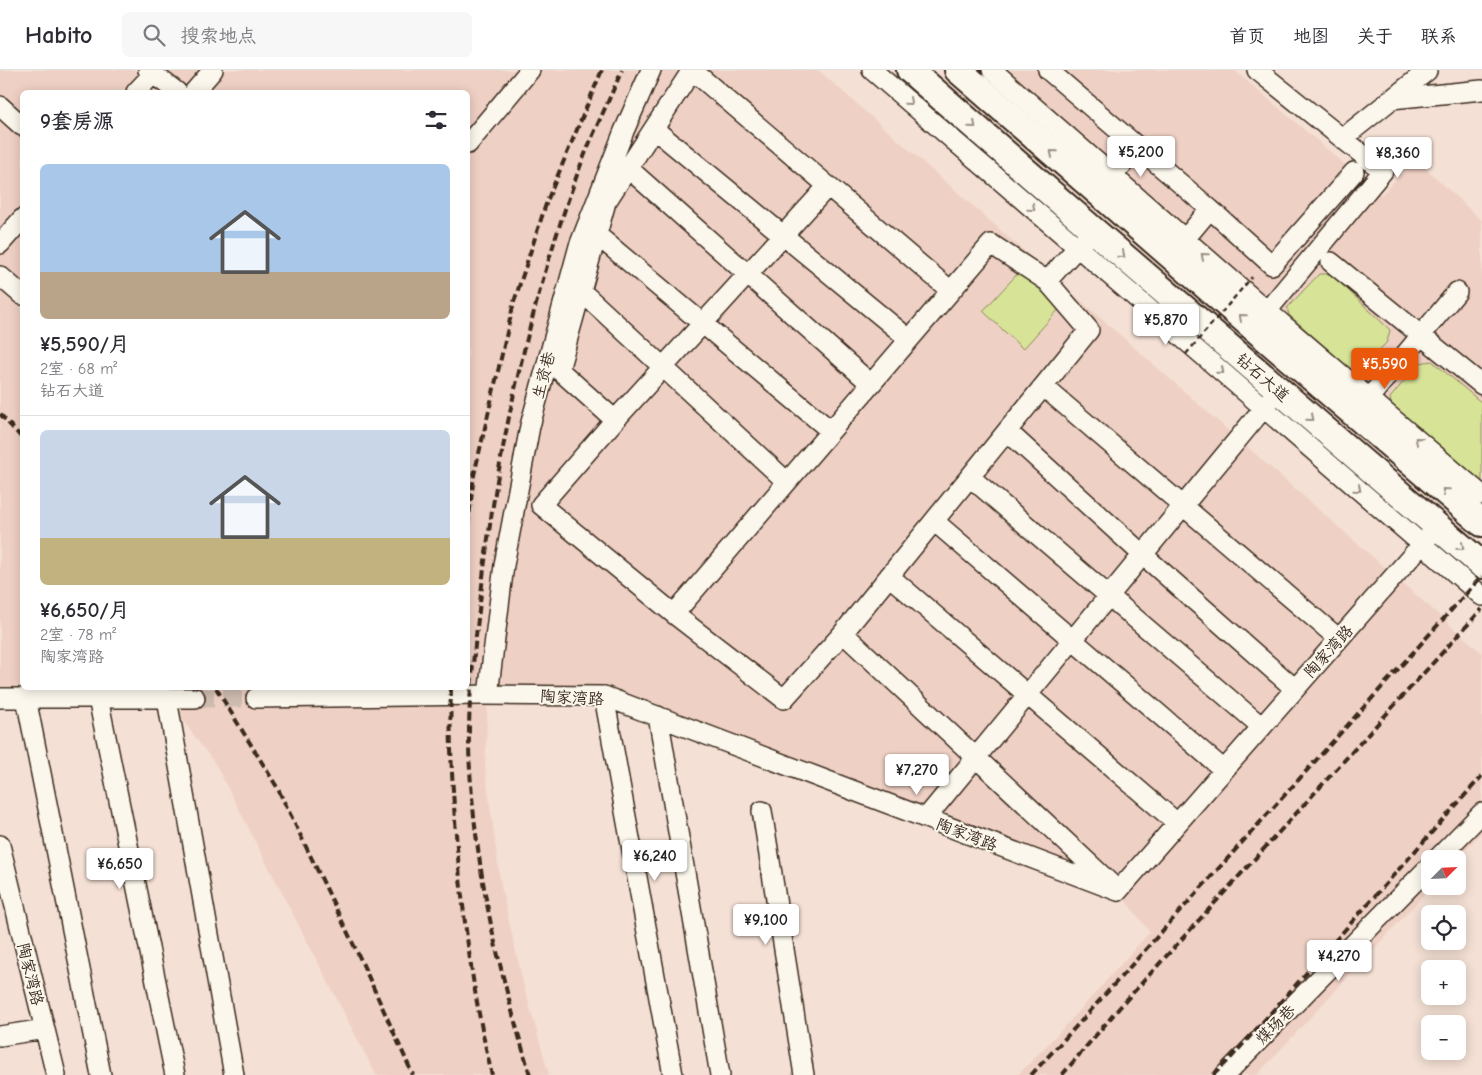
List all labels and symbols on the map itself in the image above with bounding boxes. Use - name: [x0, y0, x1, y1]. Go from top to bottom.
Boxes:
- one-way arrow: [903, 96, 912, 105]
- one-way arrow: [967, 119, 976, 128]
- pin: ¥5,200: [1100, 136, 1182, 178]
- pin: ¥8,360: [1357, 136, 1439, 179]
- one-way arrow: [1050, 149, 1059, 158]
- one-way arrow: [1026, 202, 1035, 210]
- one-way arrow: [1116, 249, 1125, 258]
- one-way arrow: [1200, 253, 1209, 262]
- pin: ¥5,870: [1125, 304, 1207, 346]
- one-way arrow: [1239, 314, 1248, 323]
- pin: ¥5,590: [1344, 348, 1426, 390]
- street label: 生资巷: [529, 350, 559, 401]
- street label: 钻石大道: [1232, 350, 1292, 406]
- one-way arrow: [1216, 365, 1225, 374]
- one-way arrow: [1305, 413, 1314, 421]
- one-way arrow: [1415, 437, 1424, 446]
- one-way arrow: [1352, 483, 1361, 492]
- one-way arrow: [1442, 488, 1451, 497]
- one-way arrow: [1456, 541, 1465, 550]
- street label: 陶家湾路: [1301, 622, 1357, 681]
- street label: 陶家湾路: [540, 687, 604, 709]
- pin: ¥7,270: [876, 754, 958, 796]
- street label: 陶家湾路: [934, 815, 1000, 855]
- pin: ¥6,240: [614, 840, 696, 882]
- pin: ¥6,650: [79, 848, 161, 890]
- north arrow: [1421, 850, 1466, 895]
- pin: ¥9,100: [725, 904, 807, 946]
- pin: ¥4,270: [1298, 940, 1380, 982]
- street label: 陶家湾路: [14, 941, 47, 1007]
- street label: 煤场巷: [1252, 1001, 1299, 1048]

